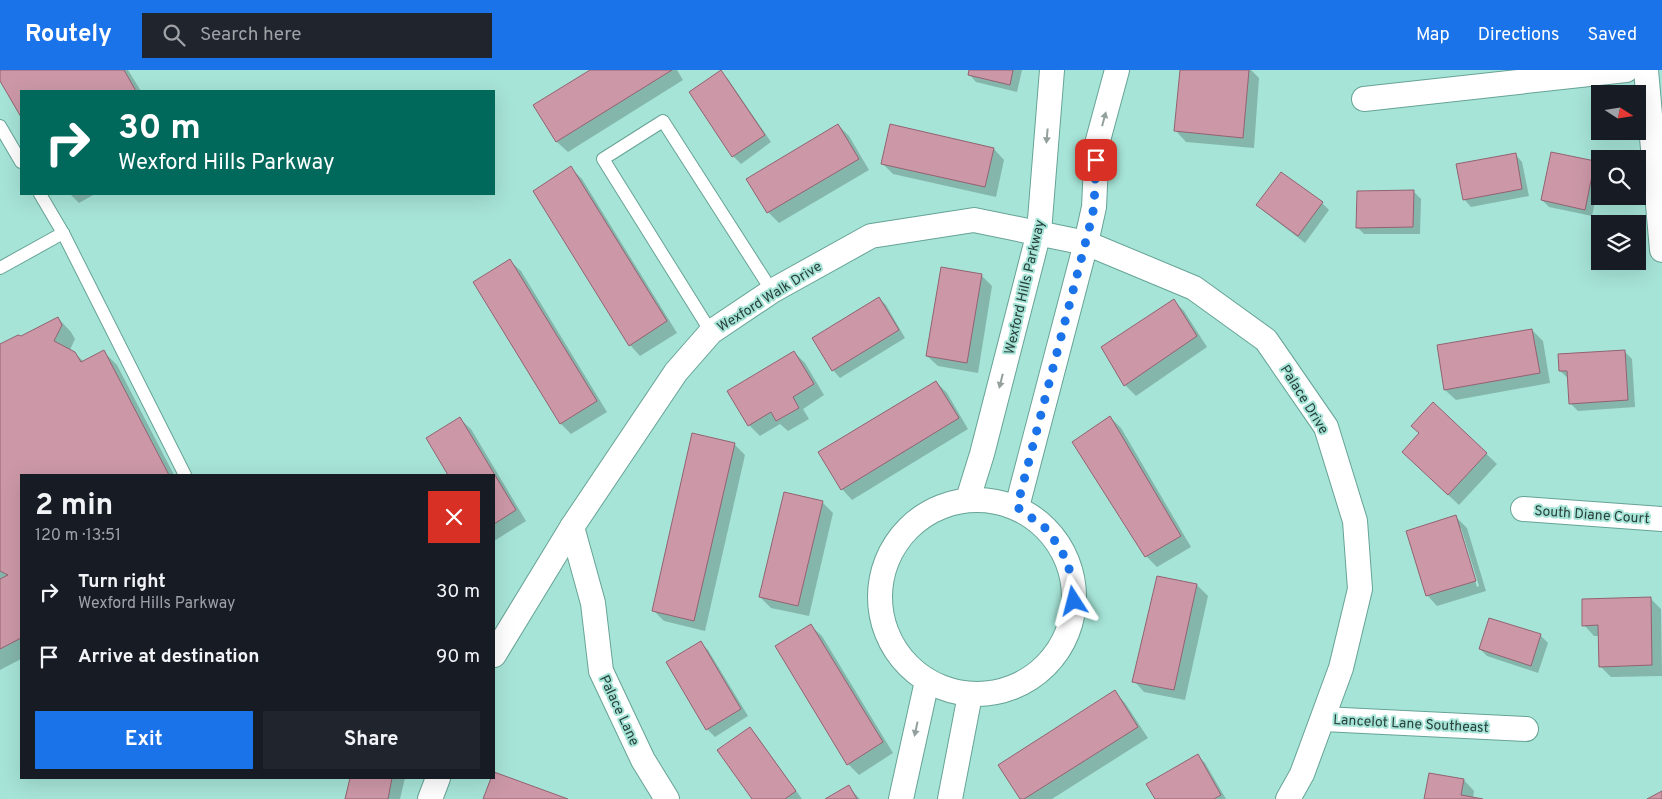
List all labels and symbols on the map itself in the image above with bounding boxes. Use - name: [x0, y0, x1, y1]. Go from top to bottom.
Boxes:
- north arrow: [1591, 85, 1646, 140]
- one-way arrow: [1100, 111, 1108, 126]
- one-way arrow: [1043, 128, 1051, 144]
- pin: [1075, 139, 1117, 181]
- street label: Wexford Hills Parkway: [1002, 218, 1049, 356]
- street label: Wexford Walk Drive: [714, 258, 825, 336]
- street label: Palace Drive: [1276, 362, 1332, 437]
- one-way arrow: [997, 373, 1005, 388]
- street label: South Diane Court: [1534, 503, 1650, 528]
- position arrow: [1047, 574, 1099, 626]
- street label: Palace Lane: [595, 673, 642, 749]
- street label: Lancelot Lane Southeast: [1333, 712, 1489, 737]
- one-way arrow: [912, 721, 920, 736]

